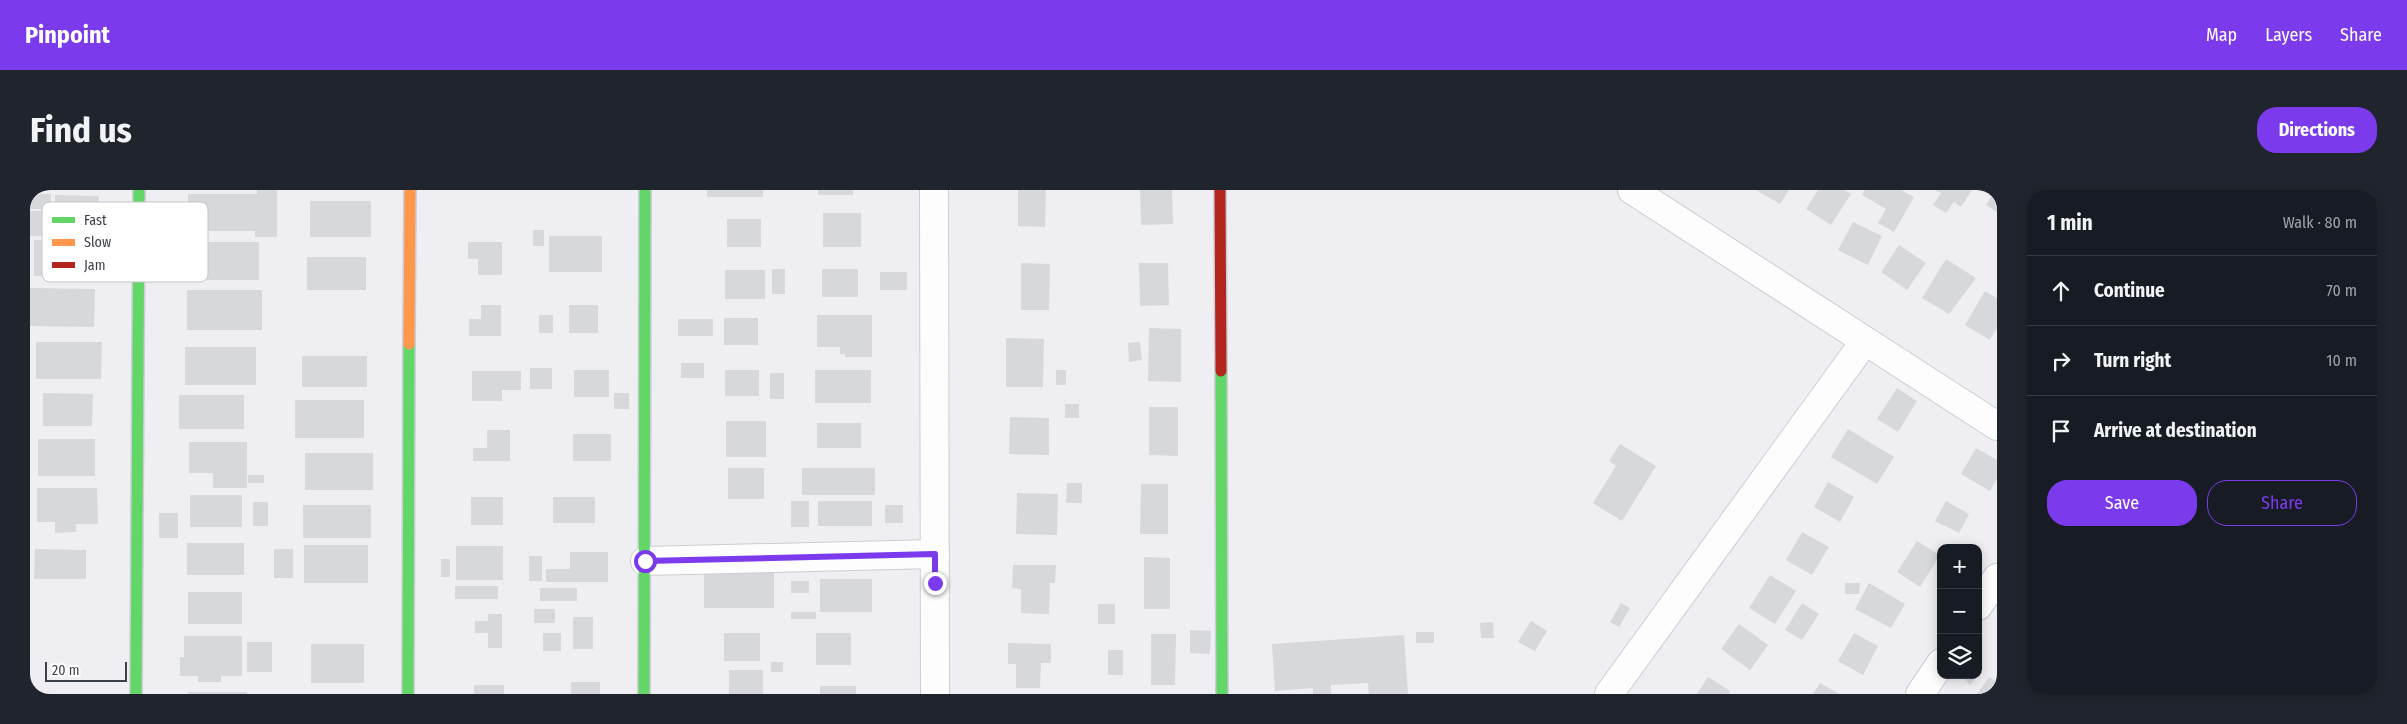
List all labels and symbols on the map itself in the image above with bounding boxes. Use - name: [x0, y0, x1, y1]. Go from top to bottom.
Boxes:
- legend: [42, 202, 208, 282]
- text: Fast: [84, 212, 107, 229]
- text: Slow: [84, 234, 111, 251]
- text: Jam: [84, 257, 105, 274]
- route start: [634, 550, 657, 573]
- route end: [924, 572, 947, 595]
- scale bar: [45, 659, 128, 682]

